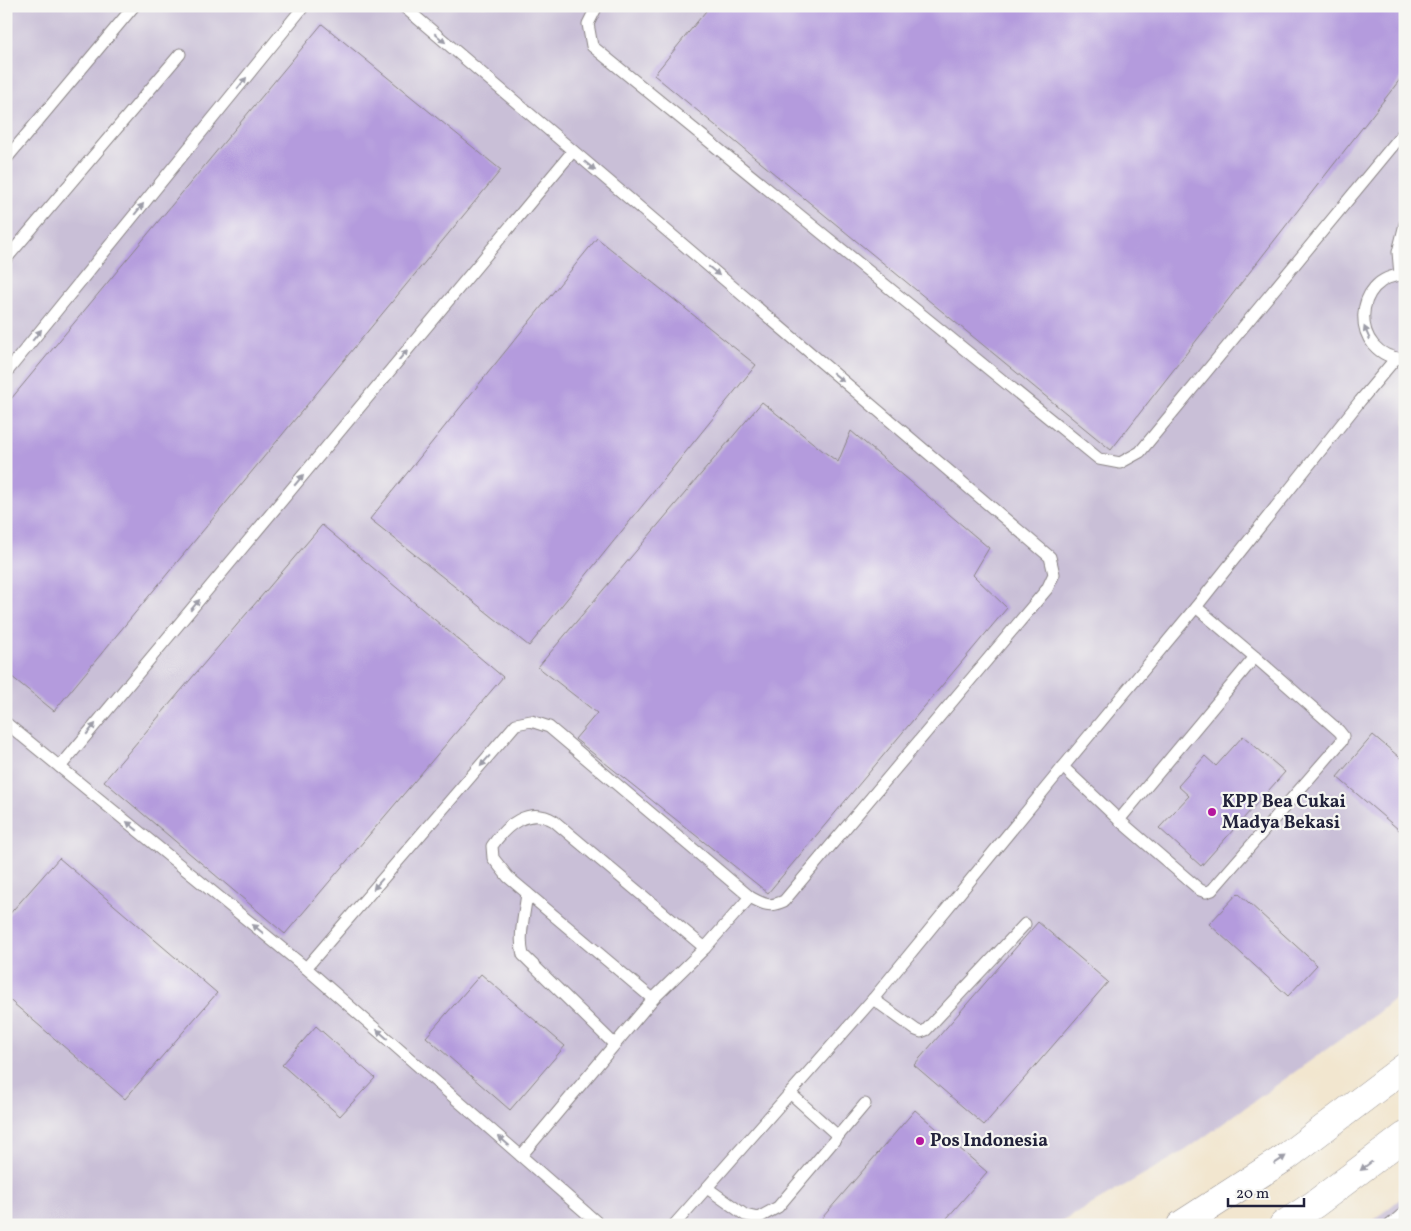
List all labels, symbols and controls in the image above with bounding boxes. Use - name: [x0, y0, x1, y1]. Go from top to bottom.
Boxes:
- one-way arrow: [434, 32, 446, 43]
- one-way arrow: [236, 77, 247, 90]
- one-way arrow: [584, 160, 596, 172]
- one-way arrow: [134, 203, 145, 216]
- one-way arrow: [707, 266, 720, 277]
- one-way arrow: [1363, 326, 1371, 340]
- one-way arrow: [31, 329, 42, 341]
- one-way arrow: [398, 349, 409, 362]
- one-way arrow: [831, 371, 844, 382]
- one-way arrow: [294, 474, 305, 487]
- one-way arrow: [190, 598, 201, 611]
- one-way arrow: [86, 723, 97, 736]
- one-way arrow: [479, 755, 490, 768]
- place label: KPP Bea Cukai Madya Bekasi: [1222, 790, 1346, 836]
- marker: KPP Bea Cukai Madya Bekasi: [1206, 806, 1218, 818]
- one-way arrow: [126, 820, 139, 831]
- one-way arrow: [373, 878, 384, 891]
- one-way arrow: [252, 923, 265, 934]
- one-way arrow: [376, 1028, 388, 1040]
- place label: Pos Indonesia: [930, 1129, 1048, 1154]
- one-way arrow: [498, 1135, 510, 1147]
- marker: Pos Indonesia: [914, 1135, 926, 1147]
- one-way arrow: [1273, 1155, 1287, 1165]
- one-way arrow: [1360, 1160, 1373, 1171]
- scale bar: [1228, 1176, 1305, 1208]
- text: 20 m: [1236, 1184, 1269, 1205]

